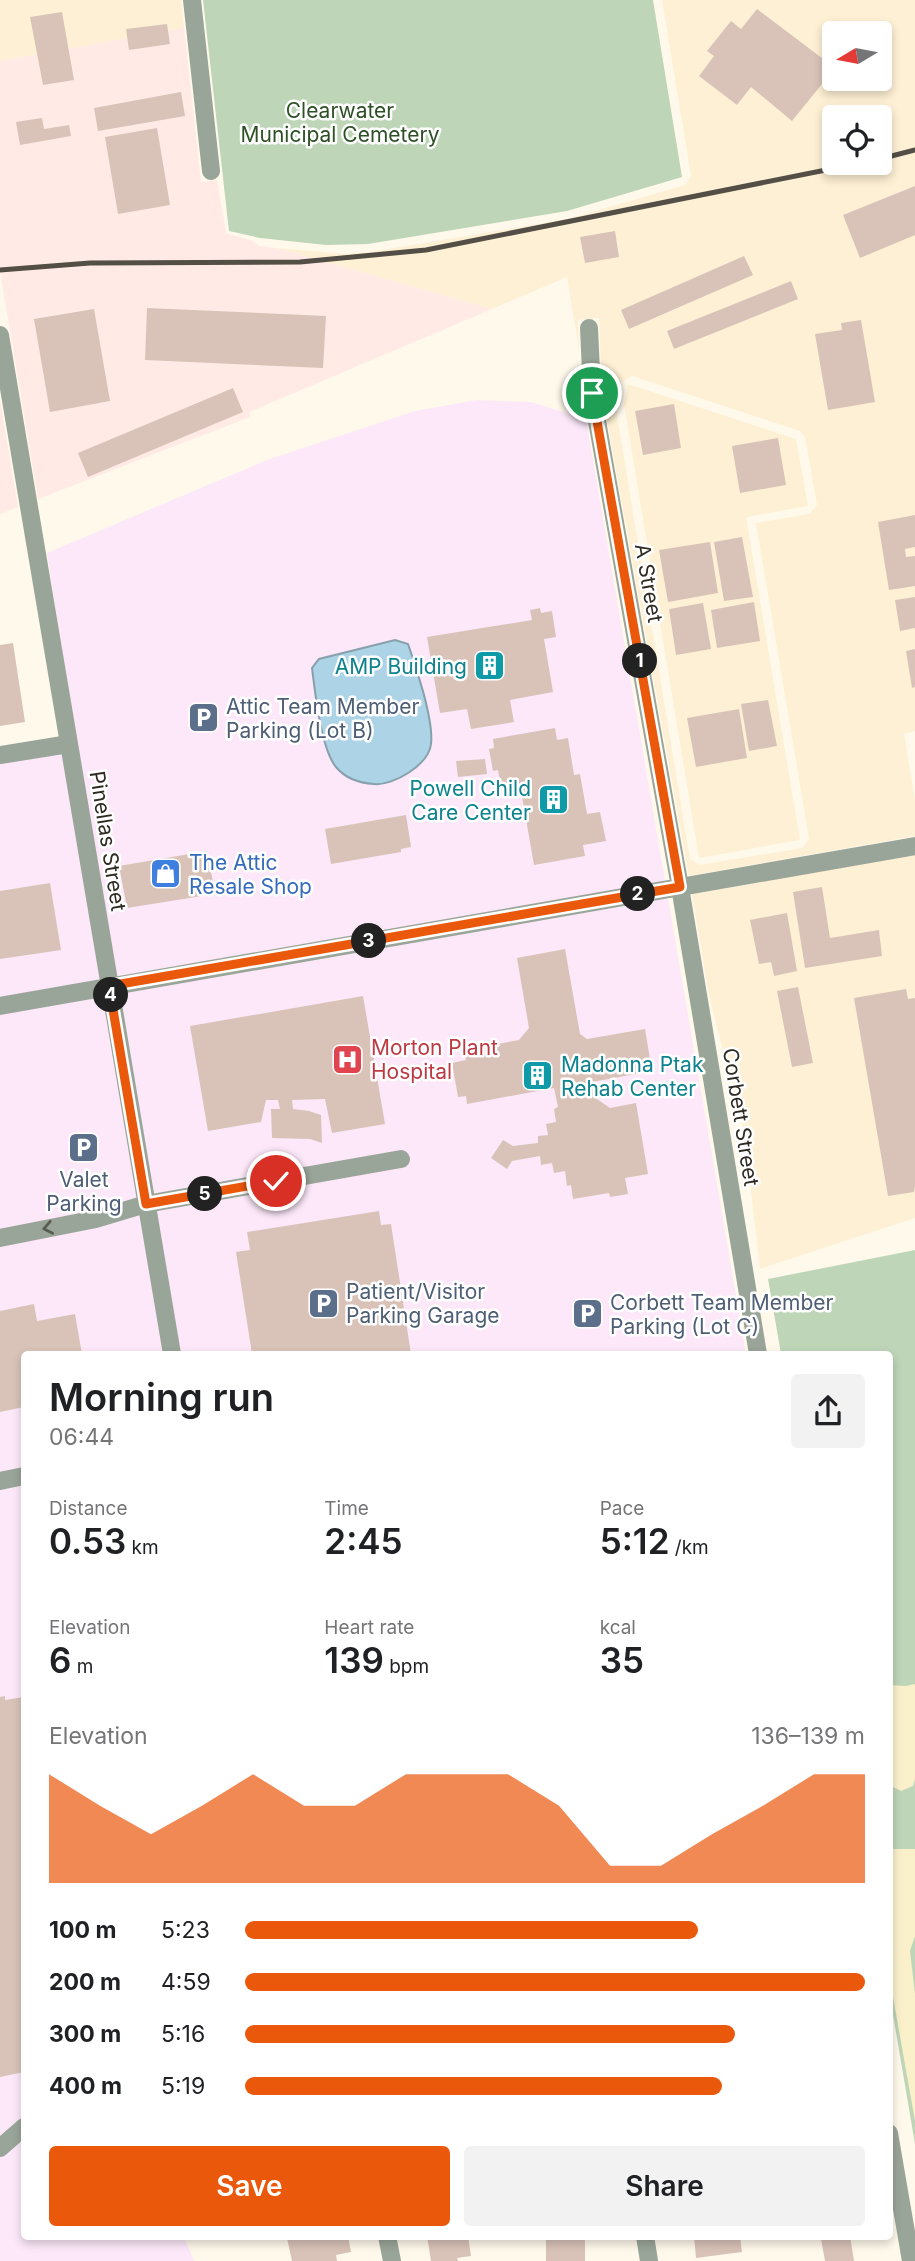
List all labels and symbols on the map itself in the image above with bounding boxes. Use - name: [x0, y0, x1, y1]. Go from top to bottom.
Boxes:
- north arrow: [822, 21, 892, 91]
- park label: Clearwater Municipal Cemetery: [241, 98, 440, 147]
- pin: [562, 363, 622, 423]
- street label: A Street: [630, 542, 668, 625]
- pin: 1: [622, 644, 658, 678]
- building icon: AMP Building: [473, 649, 507, 683]
- place label: AMP Building: [335, 654, 467, 679]
- place label: Attic Team Member Parking (Lot B): [226, 694, 419, 743]
- parking icon: Attic Team Member Parking (Lot B): [186, 701, 220, 735]
- street label: Pinellas Street: [85, 769, 131, 913]
- place label: Powell Child Care Center: [410, 776, 531, 825]
- building icon: Powell Child Care Center: [537, 783, 571, 817]
- place label: The Attic Resale Shop: [189, 850, 312, 899]
- shop icon: The Attic Resale Shop: [149, 857, 183, 891]
- pin: 2: [620, 876, 656, 912]
- pin: 3: [352, 923, 386, 958]
- pin: 4: [94, 978, 128, 1012]
- place label: Morton Plant Hospital: [371, 1035, 498, 1084]
- hospital icon: Morton Plant Hospital: [331, 1042, 365, 1076]
- street label: Corbett Street: [718, 1046, 764, 1188]
- place label: Madonna Ptak Rehab Center: [561, 1052, 704, 1101]
- building icon: Madonna Ptak Rehab Center: [521, 1059, 555, 1093]
- parking icon: Valet Parking: [67, 1130, 101, 1164]
- pin: [246, 1151, 306, 1211]
- place label: Valet Parking: [46, 1167, 122, 1216]
- pin: 5: [188, 1176, 222, 1212]
- one-way arrow: [42, 1220, 54, 1235]
- place label: Patient/Visitor Parking Garage: [346, 1279, 500, 1328]
- parking icon: Patient/Visitor Parking Garage: [306, 1286, 340, 1320]
- place label: Corbett Team Member Parking (Lot C): [610, 1290, 834, 1339]
- parking icon: Corbett Team Member Parking (Lot C): [570, 1297, 604, 1331]

